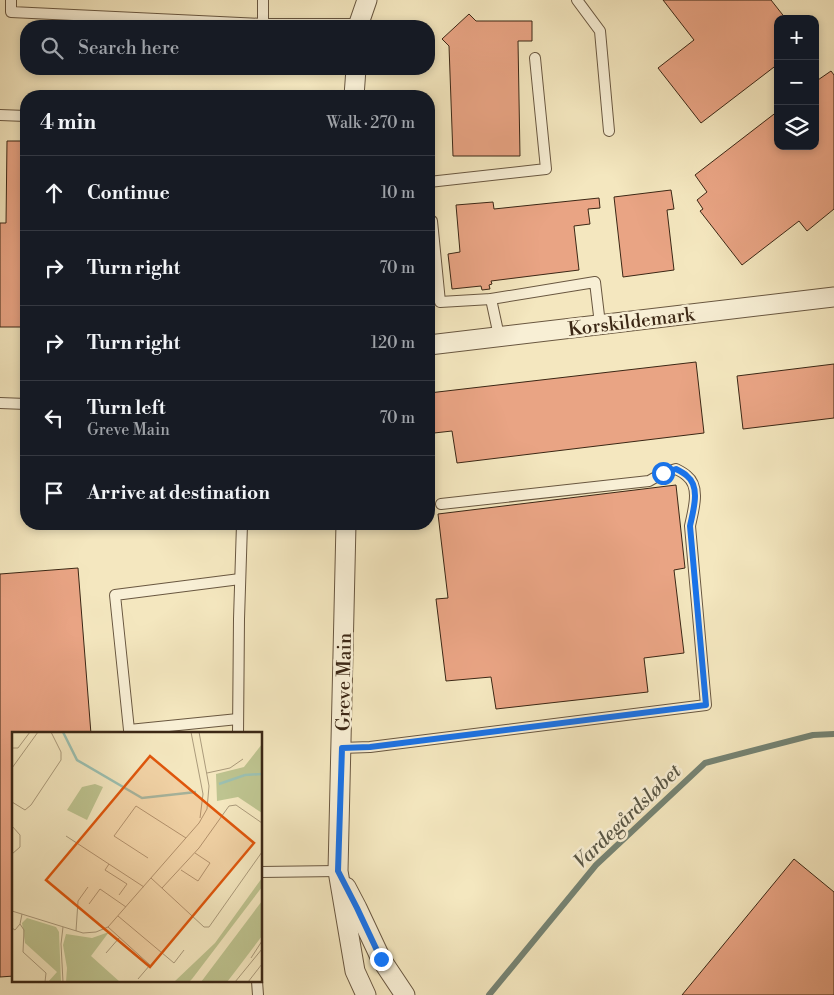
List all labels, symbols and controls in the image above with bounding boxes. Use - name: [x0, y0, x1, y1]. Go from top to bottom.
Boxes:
- map controls: [774, 15, 819, 150]
- button: +: [774, 15, 819, 60]
- search box: [20, 20, 435, 75]
- icon: search: [38, 34, 66, 62]
- text: Search here: [78, 36, 179, 60]
- button: −: [774, 60, 819, 105]
- button: layers: [774, 105, 819, 150]
- text: 4 min: [40, 110, 96, 136]
- text: Walk · 270 m: [326, 113, 415, 133]
- icon: ahead: [40, 179, 68, 207]
- text: Continue: [87, 181, 170, 205]
- text: 10 m: [381, 183, 415, 203]
- icon: right: [40, 254, 68, 282]
- text: Turn right: [87, 256, 180, 280]
- text: 70 m: [379, 258, 415, 278]
- street label: Korskildemark: [567, 302, 697, 342]
- icon: right: [40, 329, 68, 357]
- text: Turn right: [87, 331, 180, 355]
- text: 120 m: [371, 333, 415, 353]
- text: Turn left: [87, 396, 166, 420]
- icon: left: [40, 404, 68, 432]
- text: 70 m: [379, 408, 415, 428]
- text: Greve Main: [87, 420, 170, 440]
- route start: [652, 462, 675, 485]
- icon: arrive: [40, 479, 68, 507]
- text: Arrive at destination: [87, 481, 270, 505]
- street label: Greve Main: [331, 633, 357, 731]
- inset map: [12, 732, 262, 982]
- water label: Vardegårdsløbet: [569, 759, 687, 875]
- route end: [370, 948, 393, 971]

